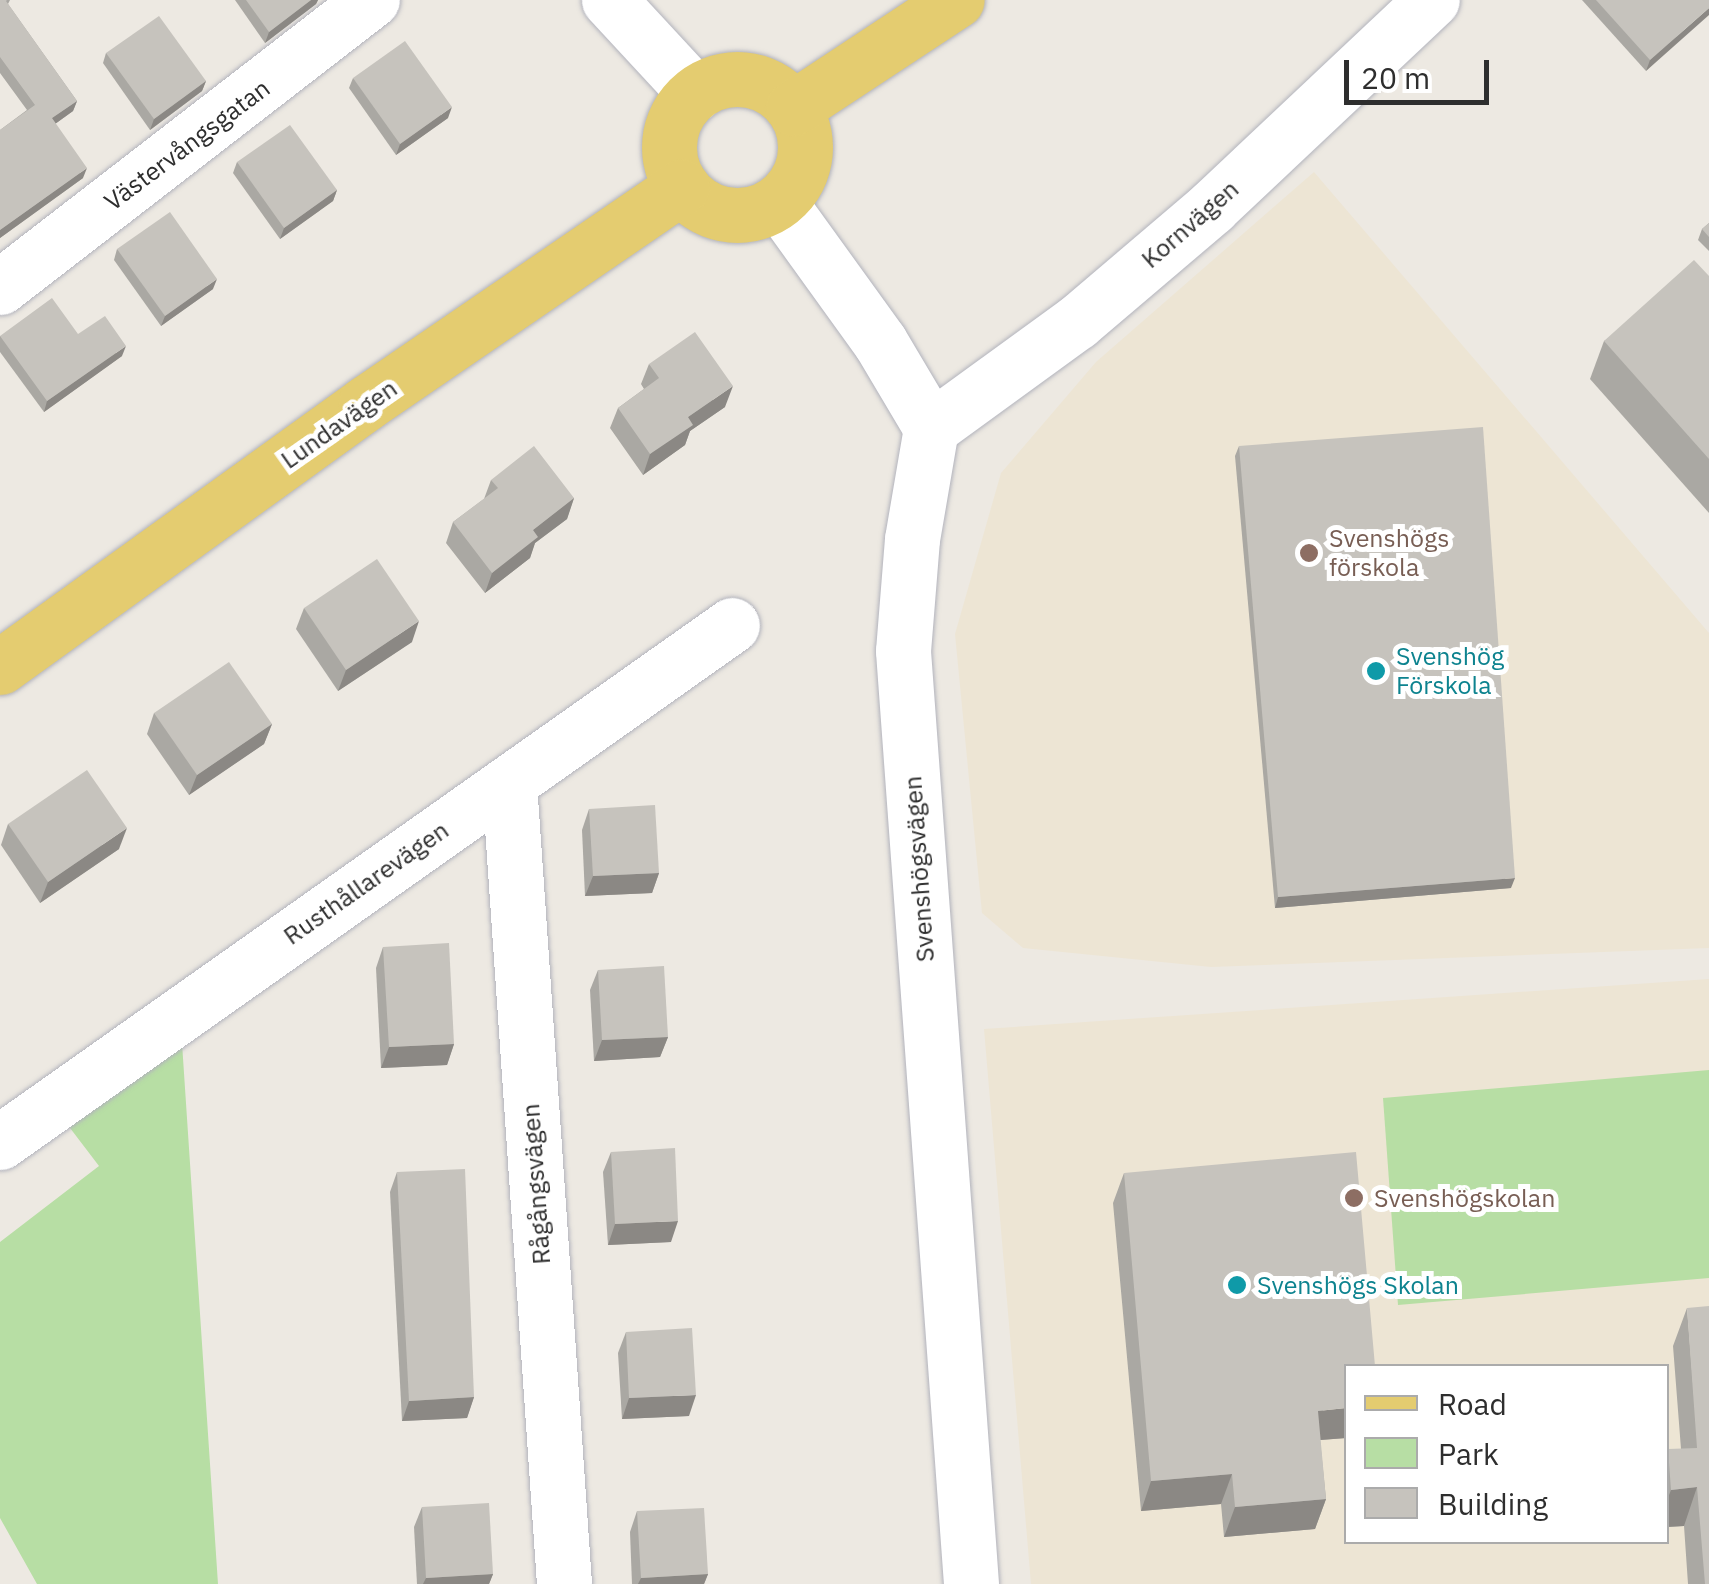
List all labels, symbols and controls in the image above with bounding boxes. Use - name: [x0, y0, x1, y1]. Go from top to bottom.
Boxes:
- scale bar: [1349, 40, 1494, 102]
- text: 20 m: [1361, 58, 1430, 97]
- street label: Västervångsgatan: [98, 73, 276, 217]
- street label: Kornvägen: [1135, 174, 1245, 274]
- street label: Lundavägen: [275, 373, 403, 475]
- place label: Svenshögs förskola: [1329, 524, 1449, 583]
- marker: Svenshögs förskola: [1298, 542, 1320, 564]
- place label: Svenshög Förskola: [1396, 642, 1504, 701]
- marker: Svenshög Förskola: [1365, 660, 1387, 682]
- street label: Svenshögsvägen: [898, 775, 940, 963]
- street label: Rusthållarevägen: [278, 815, 454, 951]
- street label: Rågångsvägen: [515, 1103, 557, 1265]
- place label: Svenshögskolan: [1374, 1183, 1555, 1213]
- marker: Svenshögskolan: [1343, 1187, 1365, 1209]
- place label: Svenshögs Skolan: [1257, 1270, 1459, 1300]
- marker: Svenshögs Skolan: [1226, 1274, 1248, 1296]
- legend: [1344, 1364, 1669, 1544]
- text: Road: [1438, 1384, 1507, 1423]
- text: Park: [1438, 1434, 1499, 1473]
- text: Building: [1438, 1484, 1548, 1523]

